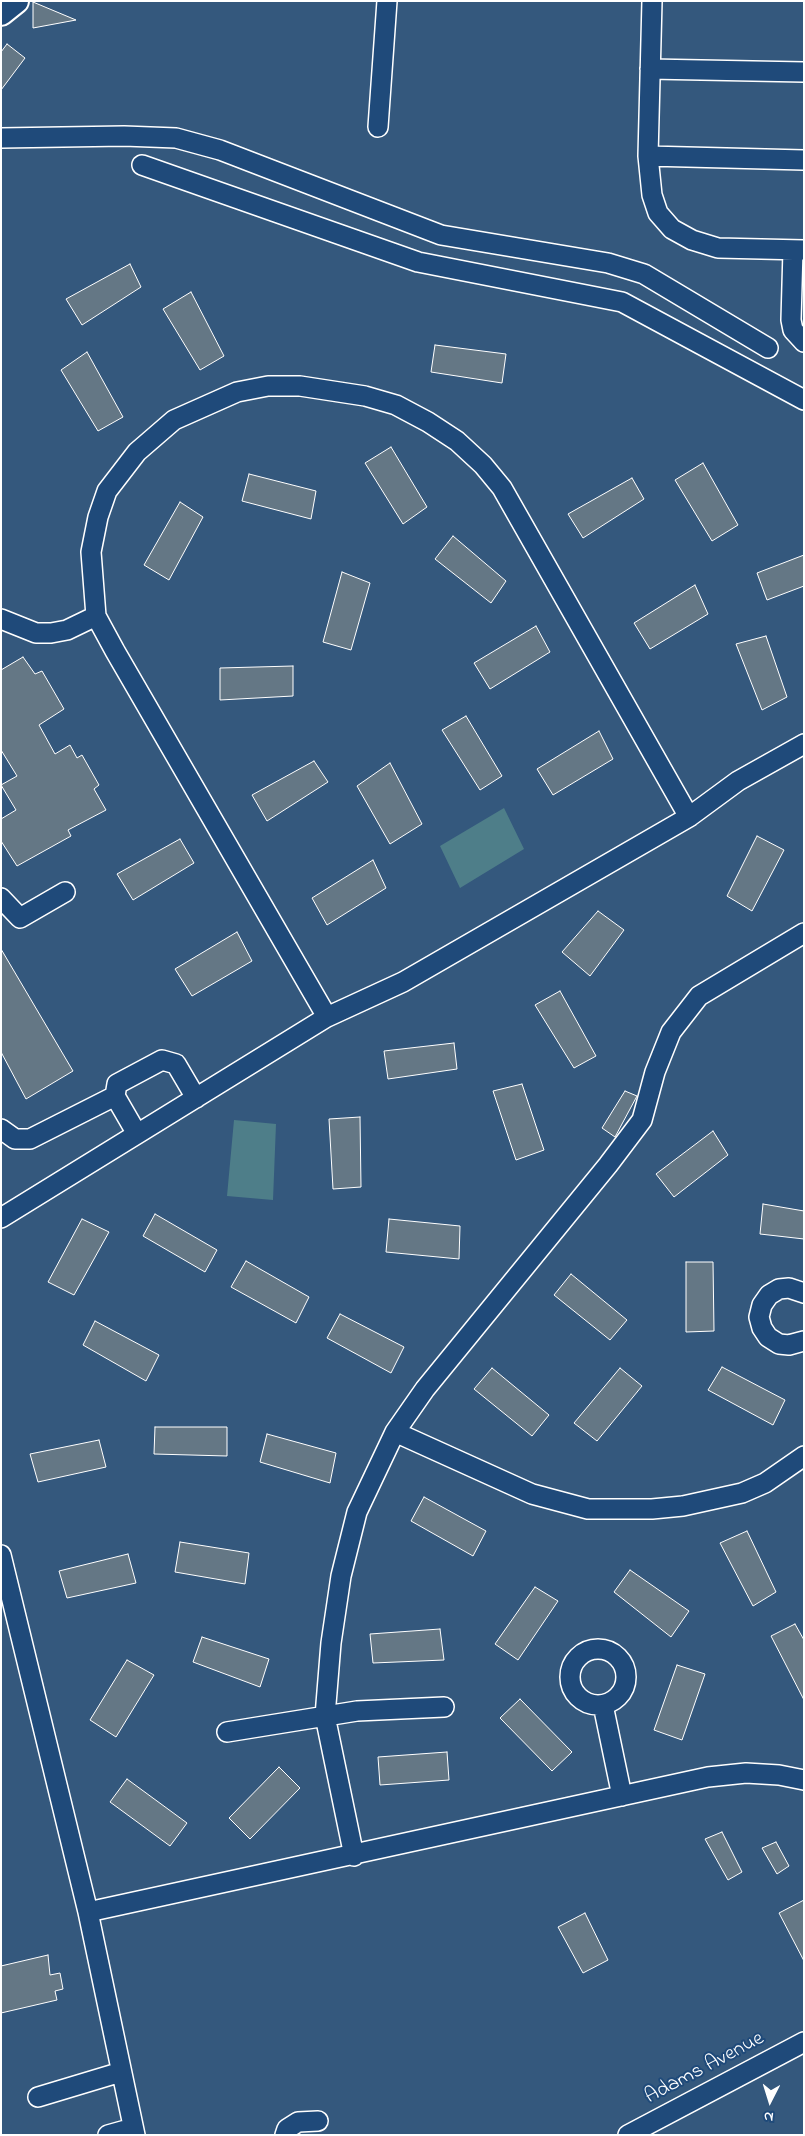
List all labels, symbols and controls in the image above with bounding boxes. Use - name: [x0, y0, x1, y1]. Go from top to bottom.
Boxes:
- street label: Adams Avenue: [641, 2027, 769, 2111]
- north arrow: [745, 2076, 795, 2126]
- text: N: [763, 2106, 774, 2127]

